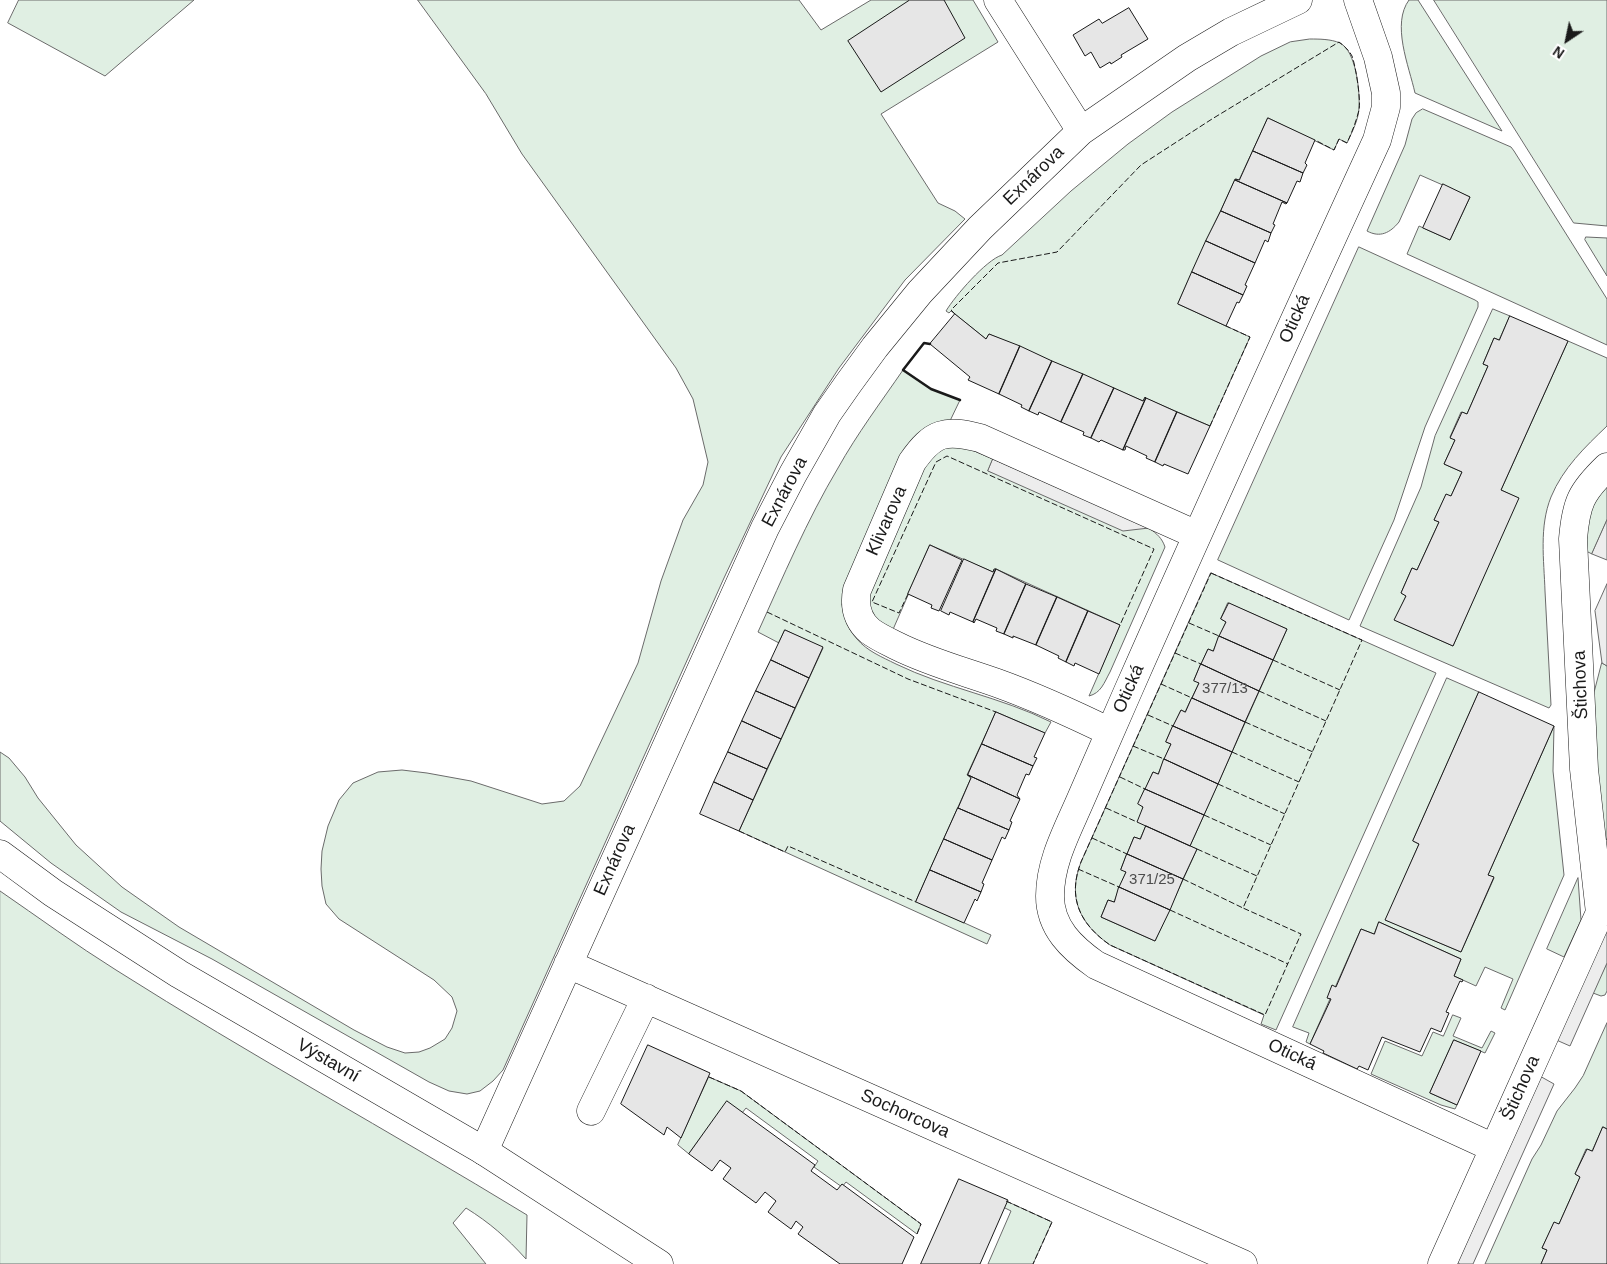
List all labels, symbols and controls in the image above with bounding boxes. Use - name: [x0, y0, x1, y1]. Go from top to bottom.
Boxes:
- north arrow: [1542, 15, 1592, 65]
- text: N: [1550, 43, 1567, 62]
- street label: Exnárova: [999, 142, 1069, 210]
- street label: Otická: [1275, 291, 1315, 347]
- street label: Exnárova: [758, 453, 812, 531]
- street label: Klivarova: [862, 483, 912, 559]
- street label: Štichova: [1569, 650, 1593, 720]
- street label: Otická: [1109, 661, 1149, 717]
- house number: 377/13: [1202, 680, 1248, 698]
- street label: Exnárova: [590, 821, 640, 899]
- house number: 371/25: [1129, 871, 1175, 889]
- street label: Výstavní: [293, 1034, 363, 1088]
- street label: Otická: [1264, 1034, 1320, 1076]
- street label: Štichova: [1497, 1052, 1545, 1124]
- street label: Sochorcova: [857, 1085, 953, 1143]

